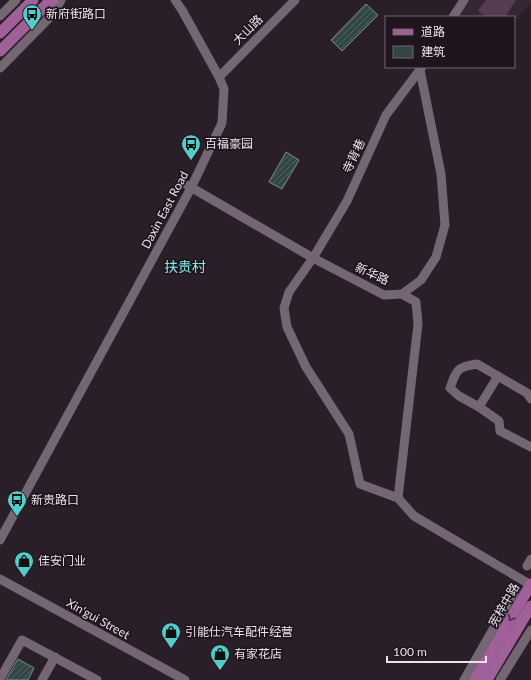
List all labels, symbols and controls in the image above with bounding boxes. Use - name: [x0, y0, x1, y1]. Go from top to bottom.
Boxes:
- bus stop icon: 新府街路口: [21, 3, 43, 31]
- place label: 新府街路口: [46, 6, 106, 21]
- street label: 大山路: [230, 12, 266, 48]
- legend: [385, 16, 515, 68]
- text: 道路: [421, 24, 445, 39]
- text: 建筑: [421, 44, 445, 59]
- bus stop icon: 百福豪园: [180, 133, 202, 161]
- place label: 百福豪园: [205, 136, 253, 151]
- street label: 寺背巷: [339, 136, 368, 175]
- street label: Daxin East Road: [138, 168, 191, 251]
- district label: 扶贵村: [164, 258, 206, 275]
- street label: 新华路: [353, 259, 392, 288]
- bus stop icon: 新贵路口: [6, 489, 28, 517]
- place label: 新贵路口: [31, 492, 79, 507]
- shop icon: 佳安门业: [13, 550, 35, 578]
- place label: 佳安门业: [38, 553, 86, 568]
- street label: 宪梓中路: [485, 580, 522, 629]
- street label: Xin'gui Street: [64, 595, 133, 642]
- one-way arrow: [509, 614, 516, 621]
- shop icon: 引能仕汽车配件经营: [160, 621, 182, 649]
- place label: 引能仕汽车配件经营: [185, 624, 293, 639]
- scale bar: [387, 638, 486, 664]
- shop icon: 有家花店: [209, 643, 231, 671]
- text: 100 m: [393, 644, 427, 659]
- place label: 有家花店: [234, 646, 282, 661]

